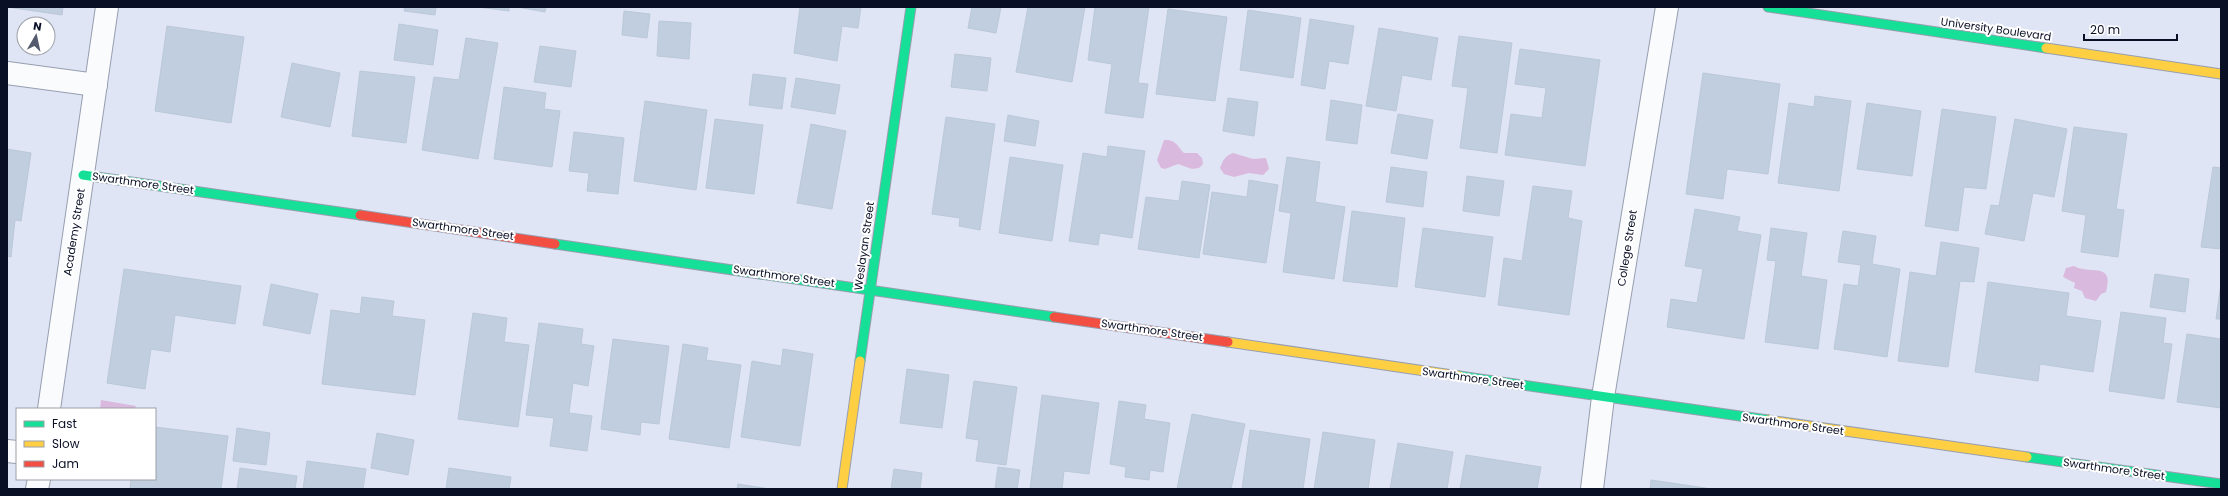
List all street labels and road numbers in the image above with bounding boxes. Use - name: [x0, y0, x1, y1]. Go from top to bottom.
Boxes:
- street label: University Boulevard: [1940, 13, 2052, 45]
- street label: Swarthmore Street: [91, 168, 195, 198]
- street label: Academy Street: [59, 187, 89, 277]
- street label: Weslayan Street: [850, 201, 878, 291]
- street label: College Street: [1613, 209, 1641, 287]
- street label: Swarthmore Street: [411, 214, 515, 244]
- street label: Swarthmore Street: [732, 261, 836, 291]
- street label: Swarthmore Street: [1100, 315, 1204, 345]
- street label: Swarthmore Street: [1421, 363, 1525, 393]
- street label: Swarthmore Street: [1741, 409, 1845, 439]
- street label: Swarthmore Street: [2062, 454, 2166, 484]

